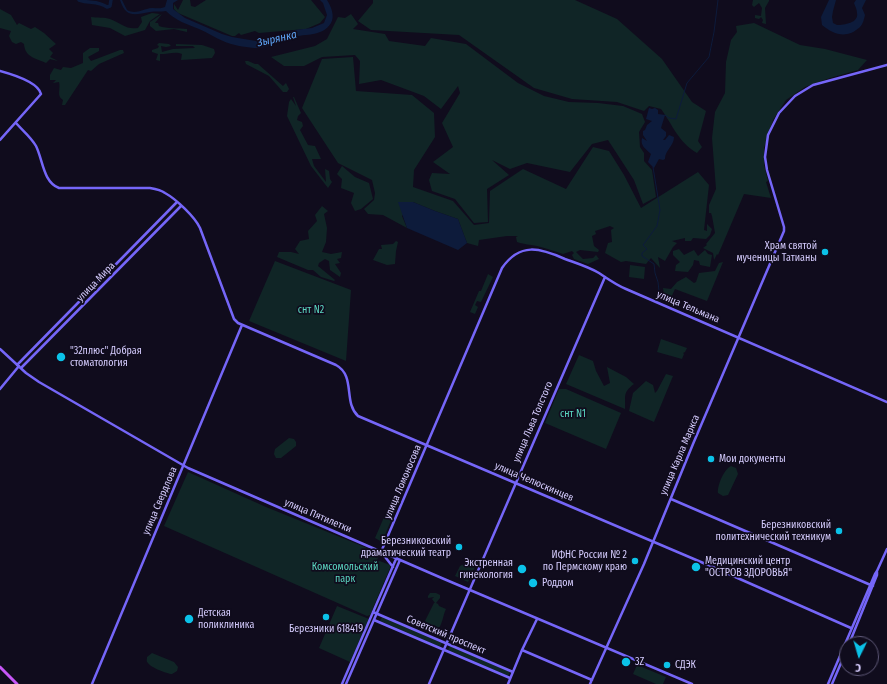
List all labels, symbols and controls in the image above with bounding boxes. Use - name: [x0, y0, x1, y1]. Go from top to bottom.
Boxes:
- water label: Зырянка: [256, 28, 298, 50]
- place label: Храм святой мученицы Татианы: [736, 240, 817, 264]
- marker: Храм святой мученицы Татианы: [820, 247, 830, 257]
- street label: улица Мира: [74, 260, 118, 304]
- street label: улица Тельмана: [655, 288, 721, 326]
- park label: снт N2: [298, 304, 324, 316]
- place label: "32плюс" Добрая стоматология: [70, 345, 142, 368]
- marker: "32плюс" Добрая стоматология: [55, 351, 67, 363]
- street label: улица Льва Толстого: [511, 380, 555, 464]
- park label: снт N1: [560, 408, 586, 420]
- street label: улица Карла Маркса: [658, 413, 702, 497]
- street label: улица Ломоносова: [382, 443, 424, 521]
- place label: Мои документы: [719, 453, 786, 465]
- marker: Мои документы: [706, 454, 716, 464]
- street label: улица Челюскинцев: [493, 460, 575, 504]
- street label: улица Свердлова: [140, 465, 180, 537]
- street label: улица Пятилетки: [283, 496, 353, 536]
- place label: Березниковский политехнический техникум: [715, 519, 831, 542]
- marker: Березниковский политехнический техникум: [834, 526, 844, 536]
- place label: Березниковский драматический театр: [361, 535, 451, 558]
- marker: Березниковский драматический театр: [454, 542, 464, 552]
- place label: ИФНС России № 2 по Пермскому краю: [543, 549, 627, 572]
- place label: Медицинский центр "ОСТРОВ ЗДОРОВЬЯ": [705, 555, 792, 578]
- marker: ИФНС России № 2 по Пермскому краю: [630, 556, 640, 566]
- place label: Экстренная гинекология: [459, 557, 513, 580]
- park label: Комсомольский парк: [312, 561, 378, 584]
- marker: Медицинский центр "ОСТРОВ ЗДОРОВЬЯ": [690, 561, 702, 573]
- marker: Экстренная гинекология: [516, 563, 528, 575]
- marker: Роддом: [527, 577, 539, 589]
- place label: Роддом: [542, 577, 574, 589]
- place label: Детская поликлиника: [198, 607, 254, 630]
- marker: Березники 618419: [321, 612, 331, 622]
- marker: Детская поликлиника: [183, 613, 195, 625]
- street label: Советский проспект: [405, 613, 487, 657]
- place label: Березники 618419: [289, 623, 363, 635]
- north arrow: [839, 636, 879, 676]
- marker: 3Z: [620, 656, 632, 668]
- place label: 3Z: [635, 656, 644, 668]
- place label: СДЭК: [675, 659, 696, 671]
- marker: СДЭК: [662, 660, 672, 670]
- text: С: [855, 661, 861, 674]

